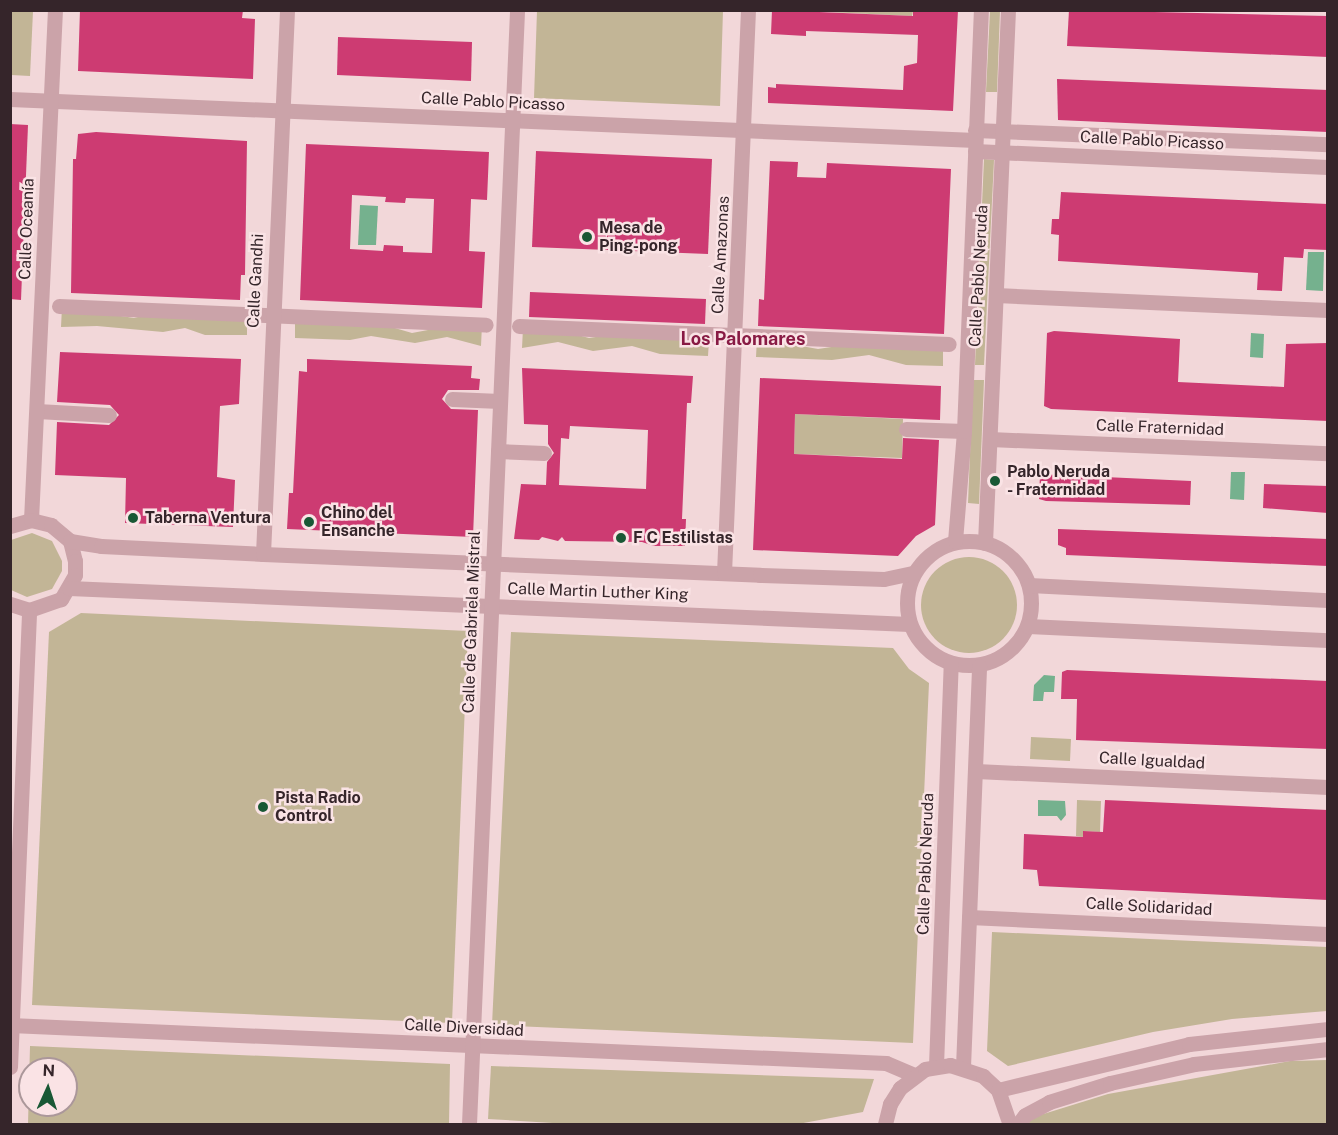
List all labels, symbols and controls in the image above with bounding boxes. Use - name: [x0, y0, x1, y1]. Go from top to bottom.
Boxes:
- street label: Calle Pablo Picasso: [420, 89, 566, 115]
- street label: Calle Pablo Picasso: [1079, 128, 1225, 154]
- street label: Calle Oceanía: [16, 178, 38, 280]
- street label: Calle Amazonas: [708, 195, 734, 315]
- street label: Calle Pablo Neruda: [966, 204, 992, 348]
- place label: Mesa de Ping-pong: [599, 218, 678, 256]
- marker: Mesa de Ping-pong: [580, 230, 594, 244]
- street label: Calle Gandhi: [244, 233, 268, 329]
- district label: Los Palomares: [680, 328, 806, 350]
- street label: Calle Fraternidad: [1096, 416, 1224, 440]
- place label: Pablo Neruda - Fraternidad: [1007, 462, 1110, 500]
- marker: Pablo Neruda - Fraternidad: [988, 474, 1002, 488]
- place label: Chino del Ensanche: [321, 503, 395, 541]
- place label: Taberna Ventura: [145, 508, 271, 528]
- marker: Taberna Ventura: [126, 511, 140, 525]
- marker: Chino del Ensanche: [302, 515, 316, 529]
- place label: F C Estilistas: [633, 528, 733, 548]
- street label: Calle de Gabriela Mistral: [459, 530, 485, 714]
- marker: F C Estilistas: [614, 531, 628, 545]
- street label: Calle Martin Luther King: [507, 579, 689, 605]
- street label: Calle Igualdad: [1098, 749, 1206, 773]
- place label: Pista Radio Control: [275, 788, 361, 826]
- street label: Calle Pablo Neruda: [914, 792, 938, 936]
- marker: Pista Radio Control: [256, 800, 270, 814]
- street label: Calle Solidaridad: [1085, 894, 1213, 920]
- street label: Calle Diversidad: [404, 1015, 524, 1041]
- north arrow: [18, 1057, 78, 1117]
- text: N: [42, 1061, 56, 1080]

